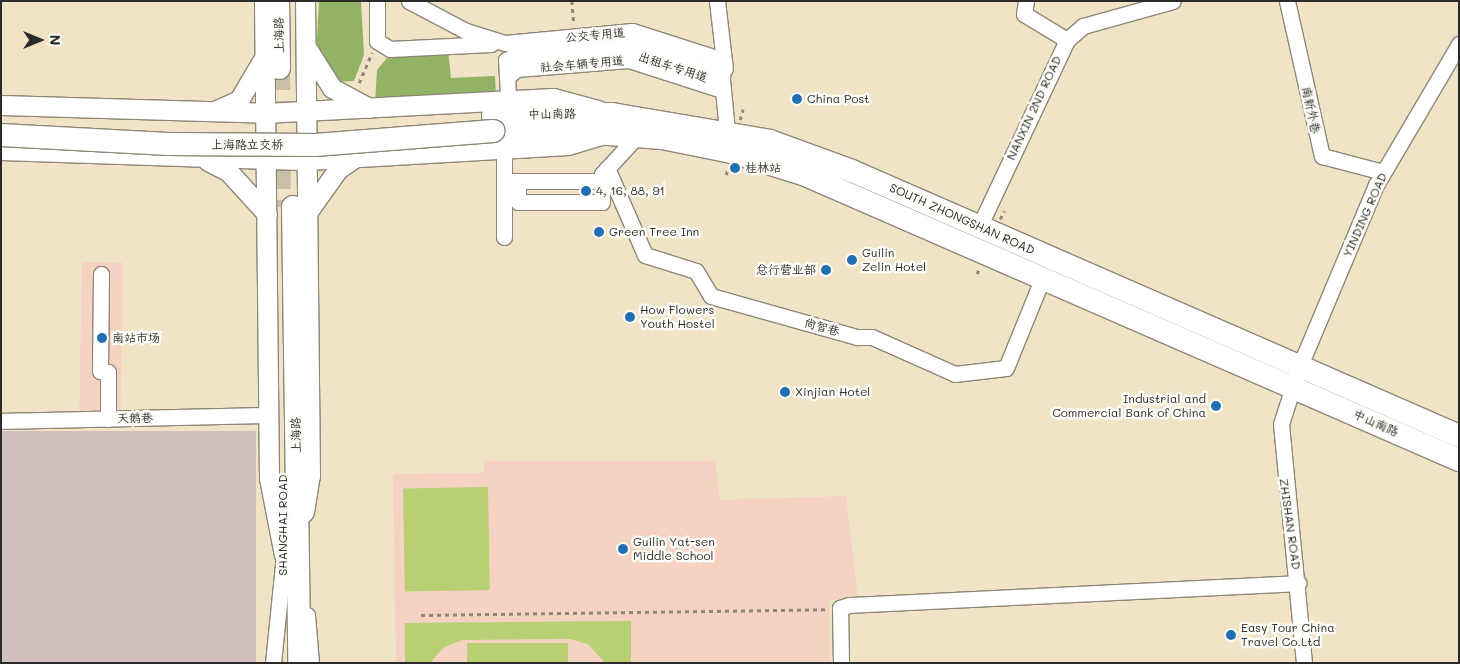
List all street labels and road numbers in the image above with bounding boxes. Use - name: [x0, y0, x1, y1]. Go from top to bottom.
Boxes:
- street label: 上海路: [271, 17, 287, 53]
- street label: 公交专用道: [564, 25, 626, 45]
- street label: 出租车专用道: [637, 49, 709, 85]
- street label: 社会车辆专用道: [540, 53, 624, 75]
- street label: NANXIN 2ND ROAD: [1004, 54, 1064, 162]
- street label: 南新外巷: [1299, 85, 1323, 135]
- street label: 中山南路: [528, 106, 576, 122]
- street label: 上海路立交桥: [211, 138, 283, 152]
- street label: YINDING ROAD: [1340, 171, 1390, 259]
- street label: SOUTH ZHONGSHAN ROAD: [887, 180, 1037, 258]
- street label: 尚智巷: [803, 315, 841, 339]
- street label: 中山南路: [1351, 407, 1401, 439]
- street label: 天鹅巷: [117, 410, 153, 426]
- street label: 上海路: [288, 417, 304, 453]
- street label: SHANGHAI ROAD: [276, 474, 290, 576]
- street label: ZHISHAN ROAD: [1276, 477, 1304, 571]

